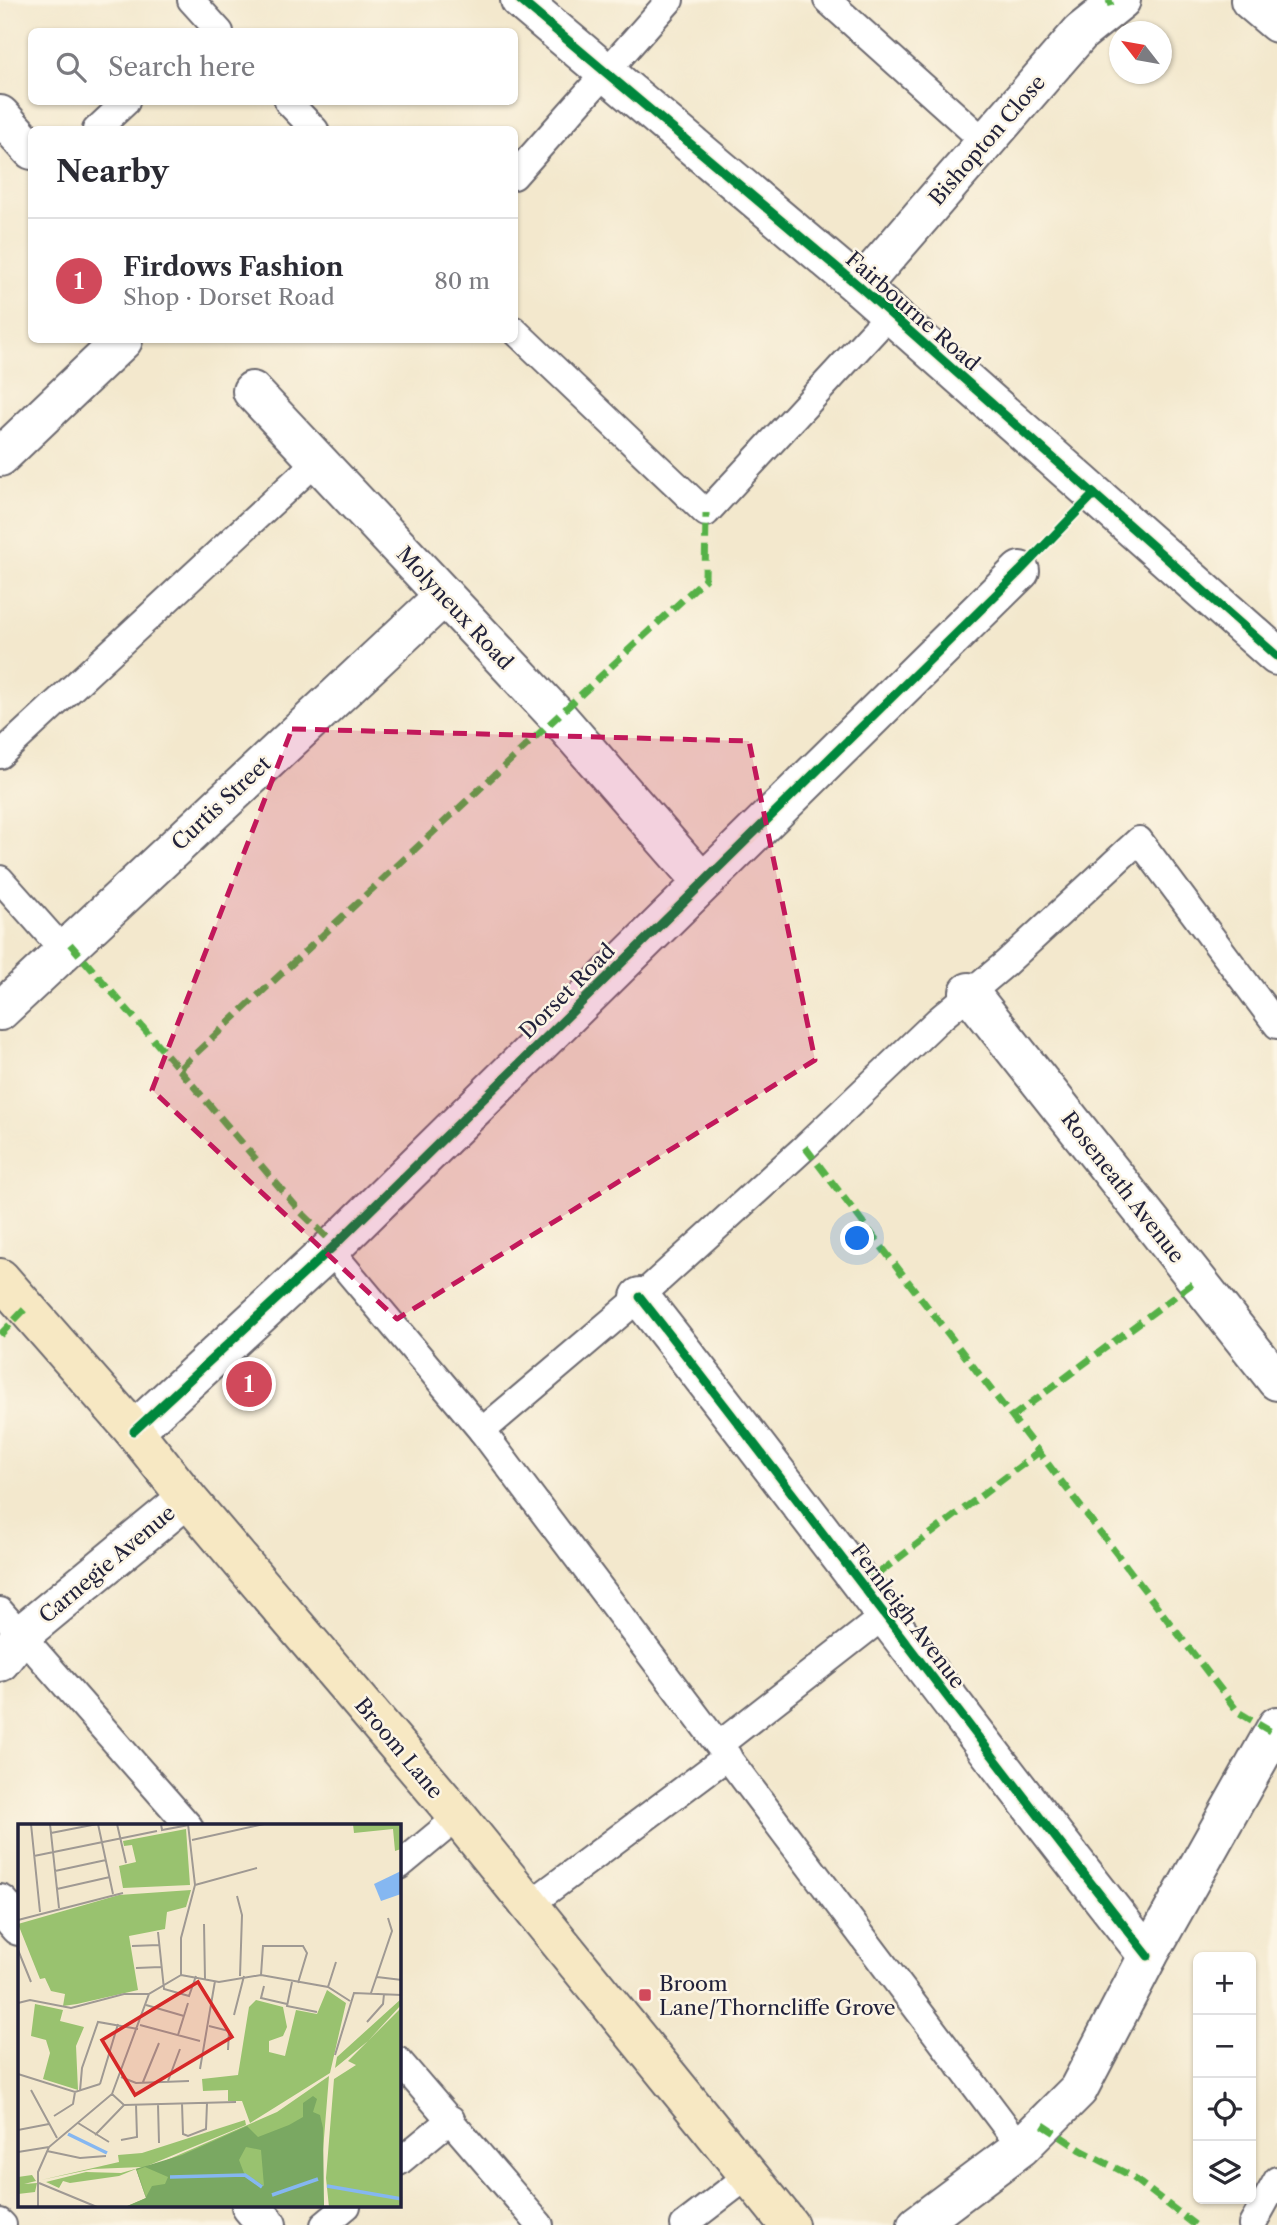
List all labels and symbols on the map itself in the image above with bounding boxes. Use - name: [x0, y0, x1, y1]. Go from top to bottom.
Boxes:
- north arrow: [1109, 21, 1172, 84]
- street label: Bishopton Close: [924, 70, 1050, 210]
- street label: Fairbourne Road: [841, 246, 985, 376]
- street label: Molyneux Road: [392, 541, 518, 675]
- street label: Curtis Street: [166, 750, 276, 855]
- street label: Dorset Road: [514, 938, 620, 1044]
- street label: Roseneath Avenue: [1056, 1106, 1190, 1268]
- your location: [840, 1221, 874, 1255]
- pin: 1: [226, 1358, 272, 1410]
- street label: Carnegie Avenue: [34, 1500, 180, 1628]
- street label: Fernleigh Avenue: [845, 1539, 971, 1693]
- street label: Broom Lane: [350, 1693, 448, 1803]
- inset map: [18, 1824, 401, 2208]
- place label: Broom Lane/Thorncliffe Grove: [659, 1971, 896, 2020]
- marker: Broom Lane/Thorncliffe Grove: [637, 1987, 653, 2003]

